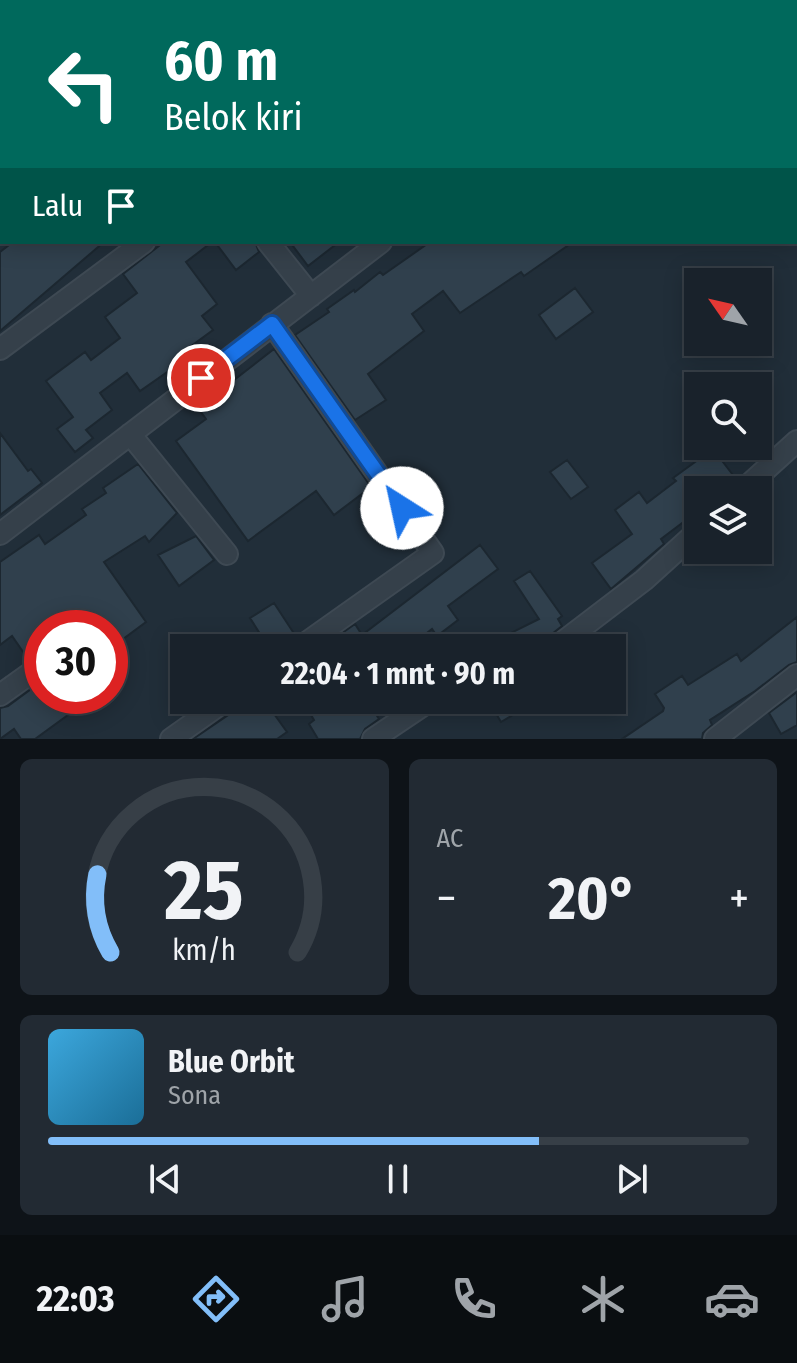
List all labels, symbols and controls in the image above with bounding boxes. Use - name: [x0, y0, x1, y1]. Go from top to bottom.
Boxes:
- text: 60 m: [164, 28, 278, 95]
- icon: left: [32, 32, 136, 136]
- text: Belok kiri: [164, 96, 302, 140]
- icon: arrive: [99, 184, 143, 228]
- text: Lalu: [32, 188, 83, 224]
- north arrow: [684, 268, 772, 356]
- map controls: [684, 268, 772, 564]
- pin: [167, 344, 235, 412]
- icon: arrive: [179, 356, 223, 400]
- button: search: [684, 372, 772, 460]
- position arrow: [360, 466, 444, 550]
- button: layers: [684, 476, 772, 564]
- speed limit sign: 30: [24, 610, 128, 714]
- text: 22:04 · 1 mnt · 90 m: [281, 656, 515, 692]
- text: AC: [437, 823, 463, 854]
- text: 25: [164, 841, 244, 941]
- text: 20°: [548, 863, 637, 935]
- text: −: [437, 872, 456, 925]
- text: +: [729, 872, 749, 925]
- text: km/h: [172, 933, 236, 968]
- text: Blue Orbit: [168, 1044, 294, 1080]
- text: Sona: [168, 1080, 221, 1111]
- icon: previous: [143, 1157, 187, 1201]
- icon: pause: [376, 1157, 420, 1201]
- icon: next: [610, 1157, 654, 1201]
- icon: directions: [188, 1271, 244, 1327]
- icon: music: [317, 1271, 373, 1327]
- icon: phone: [446, 1271, 502, 1327]
- icon: climate: [575, 1271, 631, 1327]
- icon: car: [704, 1271, 760, 1327]
- text: 22:03: [37, 1277, 114, 1321]

